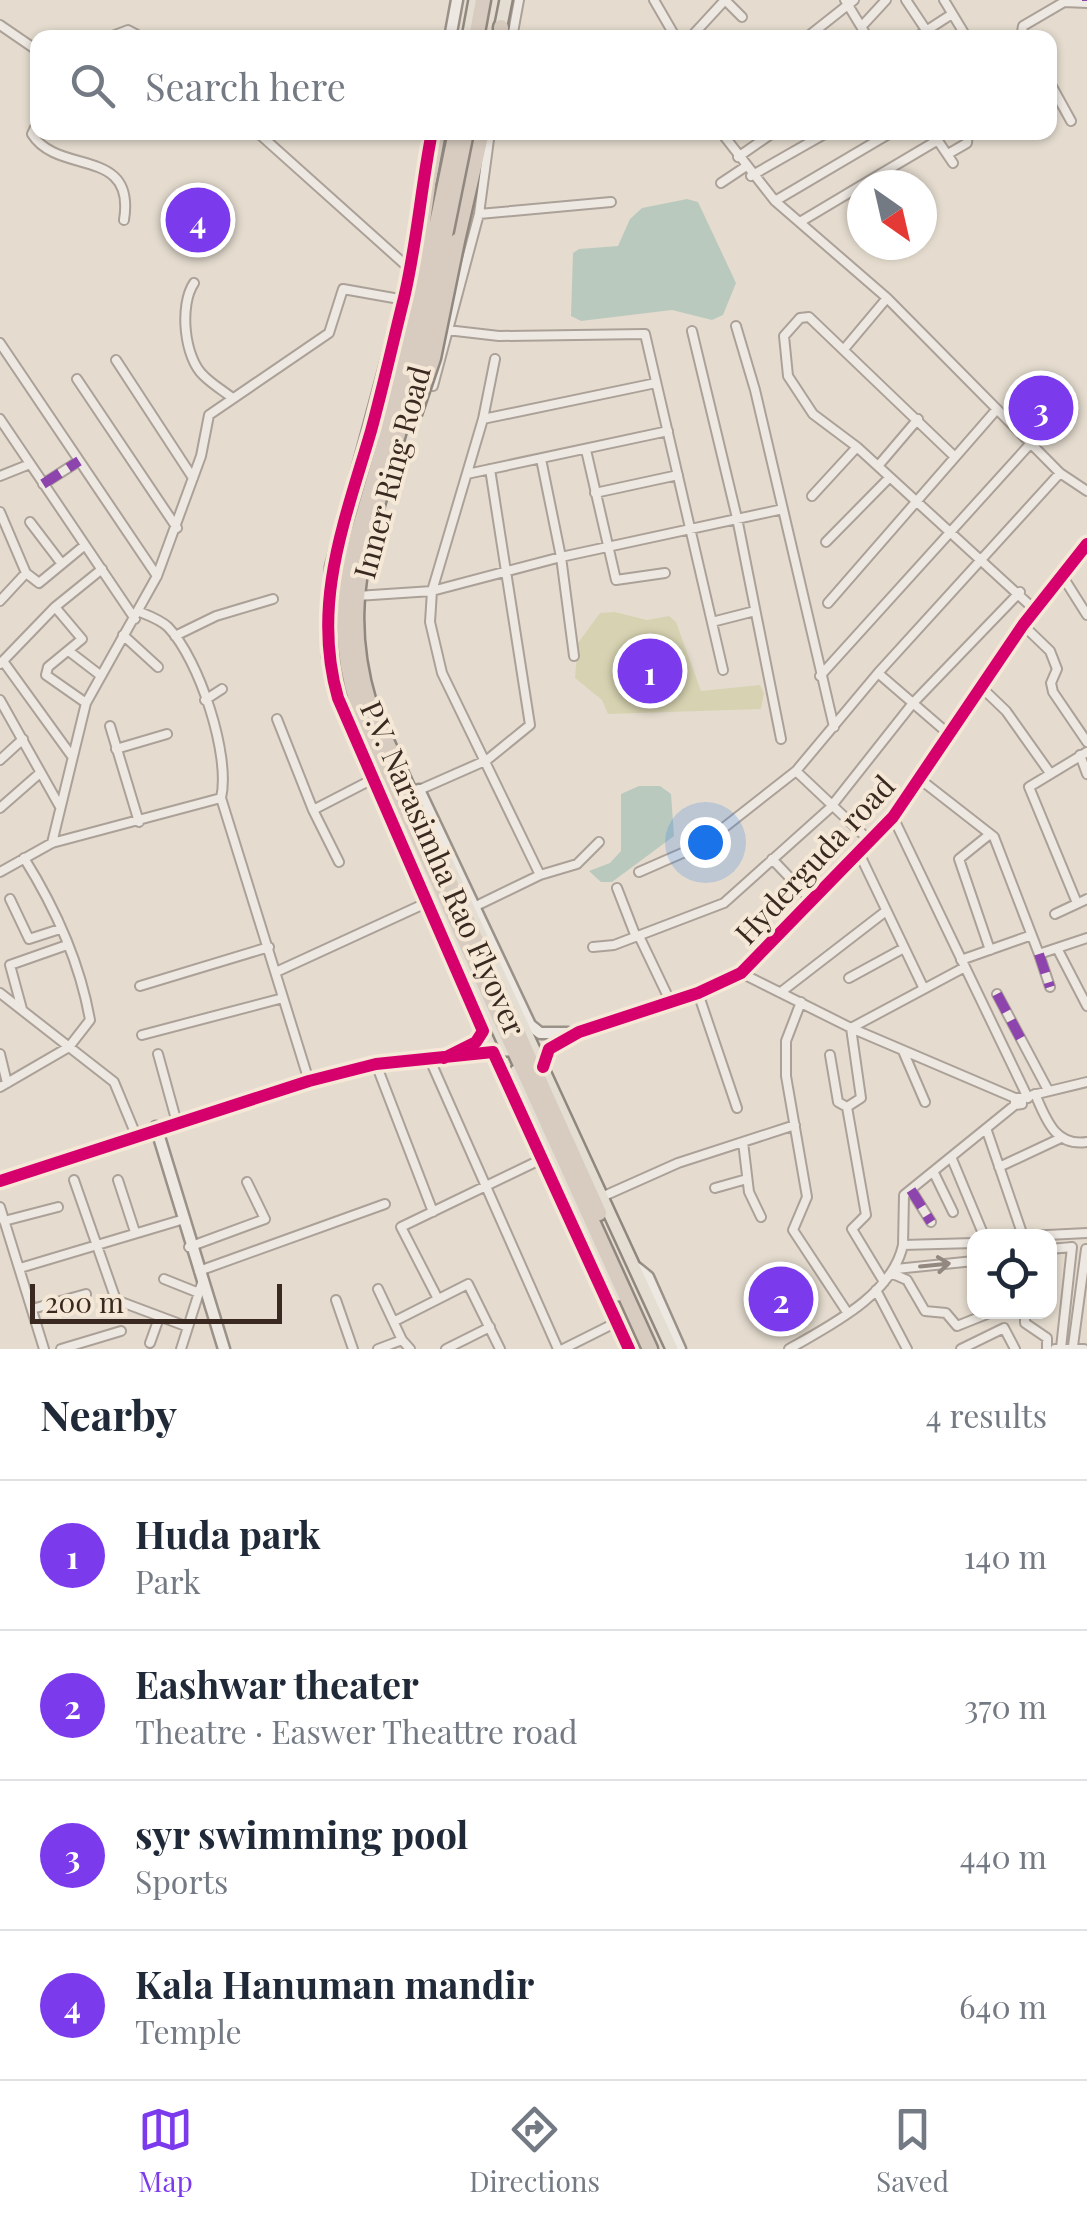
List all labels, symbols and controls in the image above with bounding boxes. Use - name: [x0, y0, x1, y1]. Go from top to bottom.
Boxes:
- search box: [30, 30, 1057, 140]
- icon: search: [65, 58, 120, 113]
- text: Search here: [145, 60, 346, 111]
- north arrow: [847, 170, 937, 260]
- pin: 4: [166, 182, 230, 258]
- street label: Inner Ring Road: [343, 361, 439, 583]
- pin: 3: [1008, 370, 1074, 446]
- pin: 1: [618, 634, 682, 708]
- street label: P.V. Narasimha Rao Flyover: [352, 694, 536, 1042]
- street label: Hyderguda road: [725, 766, 903, 952]
- your location: [680, 817, 731, 868]
- map controls: [967, 1229, 1057, 1319]
- button: locate: [967, 1229, 1057, 1319]
- one-way arrow: [919, 1256, 951, 1275]
- pin: 2: [748, 1262, 814, 1336]
- scale bar: [30, 1279, 282, 1324]
- text: 200 m: [45, 1283, 124, 1320]
- text: Nearby: [40, 1386, 177, 1442]
- text: 4 results: [926, 1393, 1047, 1436]
- text: Huda park: [135, 1508, 321, 1559]
- text: 1: [66, 1534, 79, 1577]
- text: 140 m: [964, 1534, 1047, 1577]
- text: Park: [135, 1559, 201, 1602]
- text: Eashwar theater: [135, 1658, 419, 1709]
- text: 2: [64, 1684, 81, 1727]
- text: 370 m: [964, 1684, 1047, 1727]
- text: Theatre · Easwer Theattre road: [135, 1709, 578, 1752]
- text: syr swimming pool: [135, 1808, 468, 1859]
- text: 3: [65, 1834, 80, 1877]
- text: 440 m: [960, 1834, 1047, 1877]
- text: Sports: [135, 1859, 228, 1902]
- text: Kala Hanuman mandir: [135, 1958, 534, 2009]
- text: 4: [64, 1984, 81, 2027]
- text: 640 m: [959, 1984, 1047, 2027]
- text: Temple: [135, 2009, 242, 2052]
- tab: Map: [138, 2102, 193, 2199]
- tab: Directions: [469, 2102, 600, 2199]
- tab: Saved: [876, 2102, 949, 2199]

